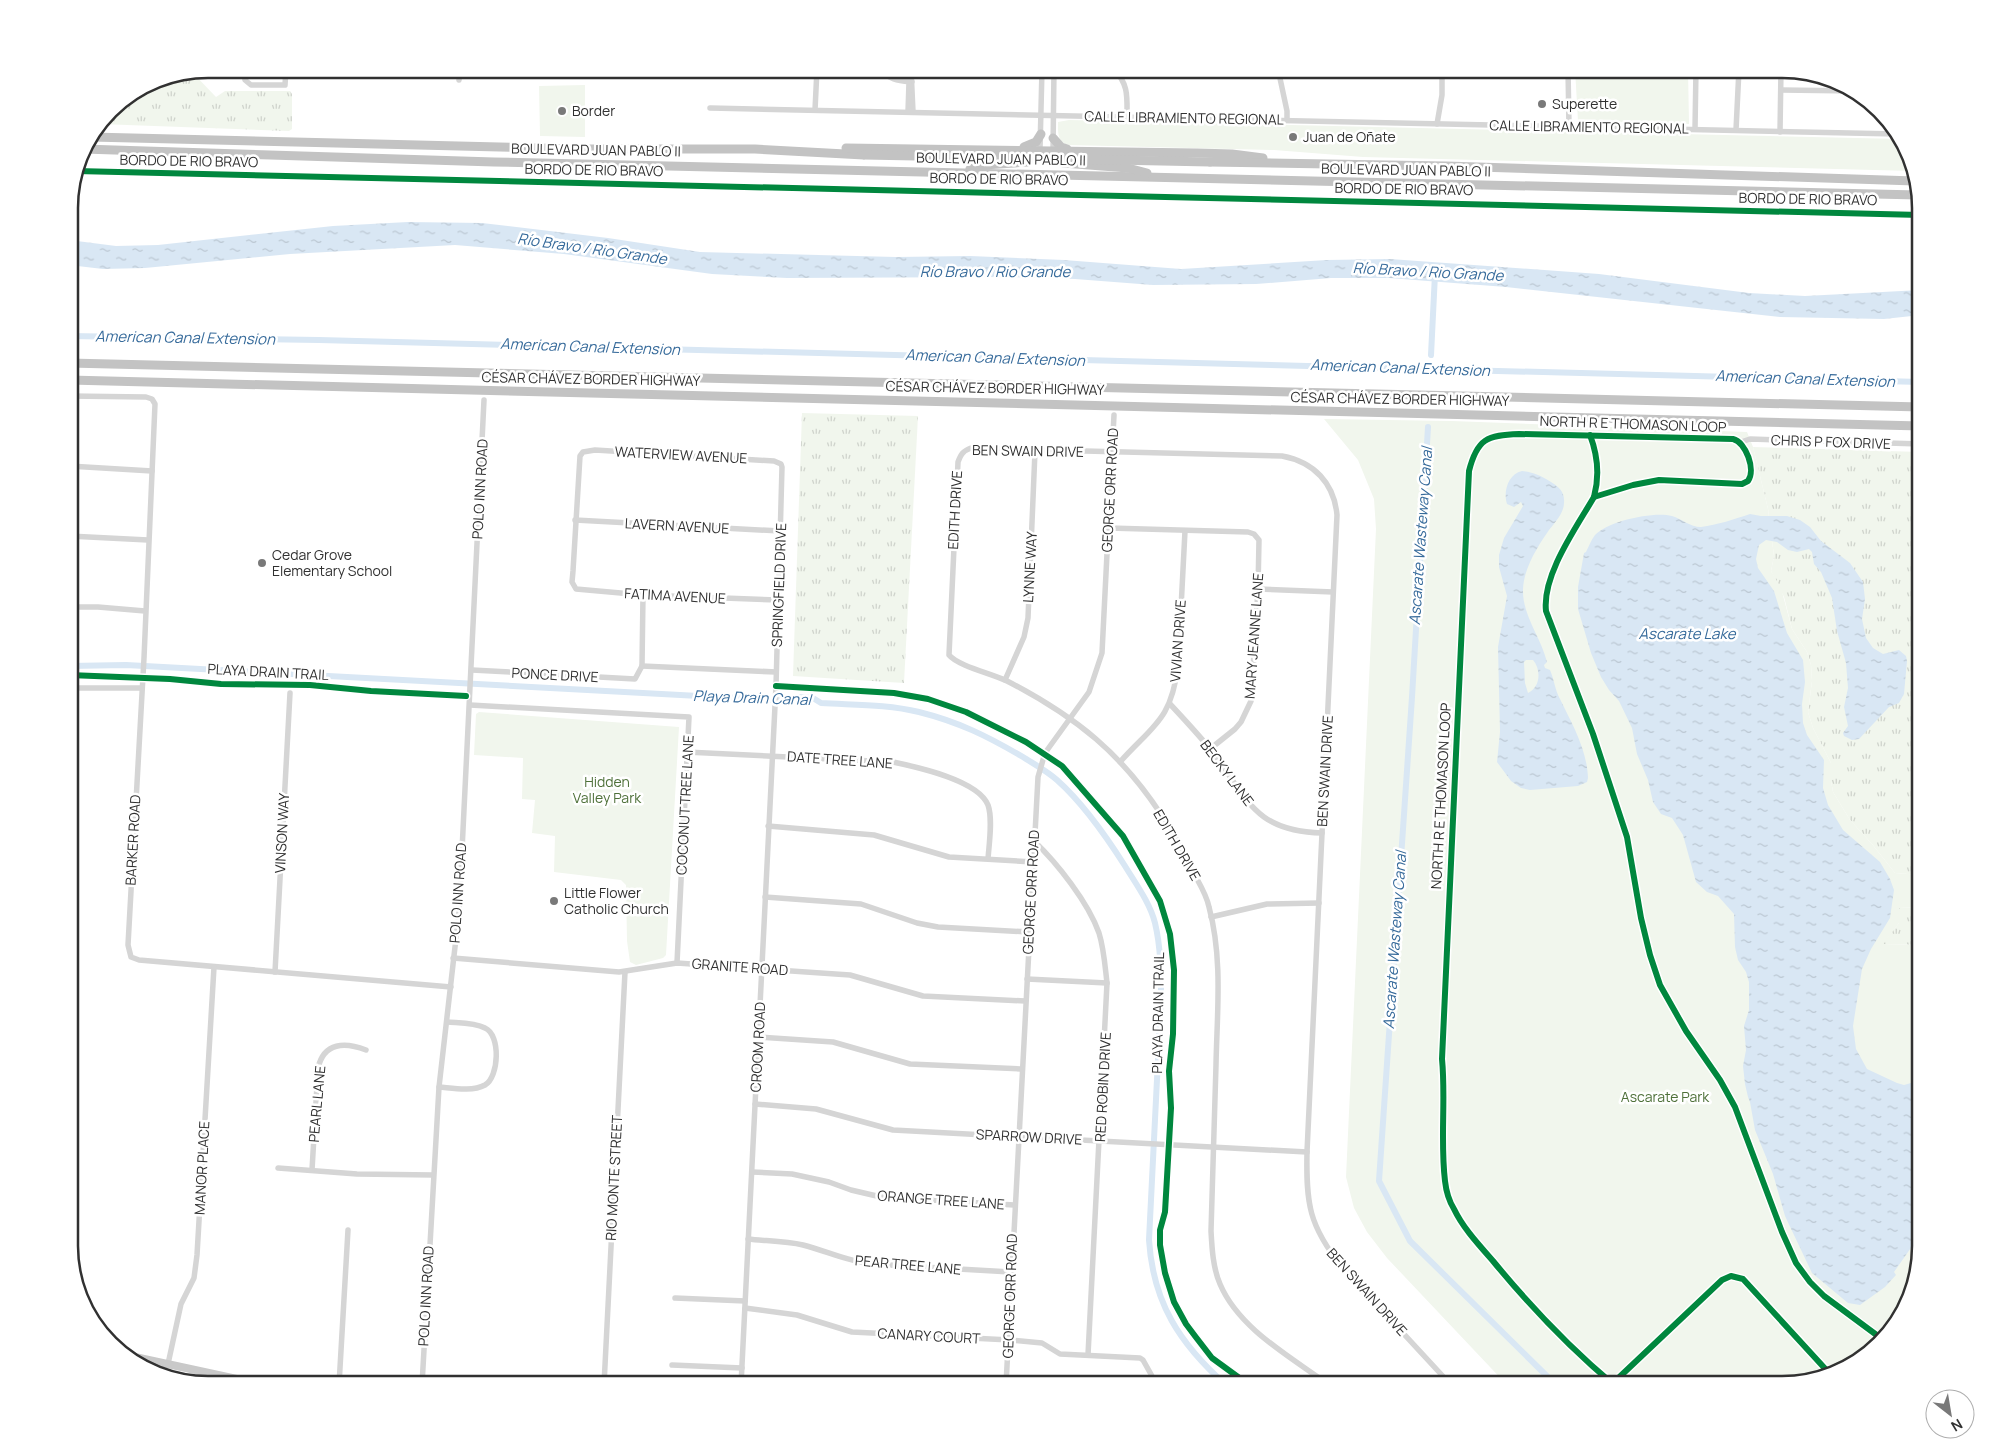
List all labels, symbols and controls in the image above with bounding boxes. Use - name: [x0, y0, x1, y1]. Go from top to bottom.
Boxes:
- place label: Superette: [1552, 94, 1617, 113]
- marker: Superette: [1536, 98, 1548, 110]
- place label: Border: [572, 101, 615, 120]
- marker: Border: [556, 105, 568, 117]
- street label: CALLE LIBRAMIENTO REGIONAL: [1084, 106, 1284, 129]
- street label: CALLE LIBRAMIENTO REGIONAL: [1489, 115, 1689, 138]
- place label: Juan de Oñate: [1303, 127, 1396, 146]
- marker: Juan de Oñate: [1287, 131, 1299, 143]
- street label: BOULEVARD JUAN PABLO II: [511, 139, 681, 160]
- street label: BOULEVARD JUAN PABLO II: [916, 148, 1086, 169]
- street label: BORDO DE RIO BRAVO: [120, 150, 258, 171]
- street label: BORDO DE RIO BRAVO: [525, 159, 663, 180]
- street label: BOULEVARD JUAN PABLO II: [1321, 159, 1491, 180]
- street label: BORDO DE RIO BRAVO: [930, 168, 1068, 189]
- street label: BORDO DE RIO BRAVO: [1335, 178, 1473, 199]
- street label: BORDO DE RIO BRAVO: [1739, 188, 1877, 209]
- water label: Río Bravo / Rio Grande: [516, 228, 669, 270]
- water label: Río Bravo / Rio Grande: [1352, 257, 1505, 286]
- water label: Río Bravo / Rio Grande: [920, 261, 1071, 282]
- water label: American Canal Extension: [95, 325, 276, 350]
- water label: American Canal Extension: [500, 333, 681, 360]
- water label: American Canal Extension: [905, 344, 1086, 371]
- water label: American Canal Extension: [1310, 354, 1491, 381]
- water label: American Canal Extension: [1715, 365, 1896, 392]
- street label: CÉSAR CHÁVEZ BORDER HIGHWAY: [481, 367, 701, 390]
- street label: CÉSAR CHÁVEZ BORDER HIGHWAY: [885, 376, 1105, 399]
- street label: CÉSAR CHÁVEZ BORDER HIGHWAY: [1290, 387, 1510, 410]
- street label: NORTH R E THOMASON LOOP: [1539, 411, 1727, 436]
- street label: GEORGE ORR ROAD: [1097, 427, 1122, 553]
- street label: CHRIS P FOX DRIVE: [1771, 430, 1891, 453]
- street label: POLO INN ROAD: [467, 438, 492, 540]
- street label: BEN SWAIN DRIVE: [972, 440, 1084, 461]
- street label: WATERVIEW AVENUE: [614, 442, 748, 467]
- water label: Ascarate Wasteway Canal: [1404, 444, 1437, 626]
- street label: EDITH DRIVE: [943, 470, 966, 550]
- street label: LAVERN AVENUE: [624, 513, 730, 538]
- street label: SPRINGFIELD DRIVE: [767, 523, 790, 647]
- street label: LYNNE WAY: [1018, 531, 1041, 603]
- place label: Cedar Grove Elementary School: [272, 545, 392, 580]
- marker: Cedar Grove Elementary School: [256, 557, 268, 569]
- street label: MARY JEANNE LANE: [1240, 572, 1267, 700]
- street label: FATIMA AVENUE: [624, 583, 726, 608]
- street label: VIVIAN DRIVE: [1165, 599, 1190, 683]
- water label: Ascarate Lake: [1639, 623, 1737, 644]
- street label: PLAYA DRAIN TRAIL: [207, 659, 329, 684]
- street label: PONCE DRIVE: [511, 663, 599, 686]
- water label: Playa Drain Canal: [693, 685, 814, 710]
- street label: NORTH R E THOMASON LOOP: [1426, 702, 1455, 890]
- street label: BEN SWAIN DRIVE: [1312, 715, 1337, 827]
- street label: COCONUT TREE LANE: [671, 735, 698, 875]
- street label: BECKY LANE: [1196, 736, 1259, 810]
- street label: DATE TREE LANE: [787, 746, 893, 773]
- park label: Hidden Valley Park: [573, 772, 642, 807]
- street label: VINSON WAY: [270, 792, 293, 874]
- street label: BARKER ROAD: [121, 794, 144, 886]
- street label: EDITH DRIVE: [1149, 806, 1205, 884]
- street label: GEORGE ORR ROAD: [1018, 829, 1043, 955]
- street label: POLO INN ROAD: [445, 842, 470, 944]
- water label: Ascarate Wasteway Canal: [1378, 848, 1411, 1030]
- place label: Little Flower Catholic Church: [564, 883, 669, 918]
- marker: Little Flower Catholic Church: [548, 895, 560, 907]
- street label: PLAYA DRAIN TRAIL: [1147, 952, 1168, 1074]
- street label: GRANITE ROAD: [691, 954, 789, 979]
- street label: CROOM ROAD: [746, 1001, 769, 1093]
- street label: RED ROBIN DRIVE: [1090, 1031, 1115, 1142]
- street label: PEARL LANE: [304, 1065, 329, 1143]
- park label: Ascarate Park: [1621, 1087, 1710, 1106]
- street label: RIO MONTE STREET: [601, 1114, 626, 1241]
- street label: MANOR PLACE: [190, 1120, 213, 1215]
- street label: SPARROW DRIVE: [975, 1124, 1083, 1149]
- street label: ORANGE TREE LANE: [877, 1186, 1005, 1213]
- street label: GEORGE ORR ROAD: [998, 1233, 1021, 1359]
- street label: BEN SWAIN DRIVE: [1323, 1244, 1412, 1340]
- street label: POLO INN ROAD: [413, 1245, 438, 1347]
- street label: PEAR TREE LANE: [854, 1250, 962, 1279]
- street label: CANARY COURT: [877, 1323, 982, 1348]
- north arrow: [1925, 1389, 1975, 1439]
- text: N: [1948, 1415, 1966, 1436]

